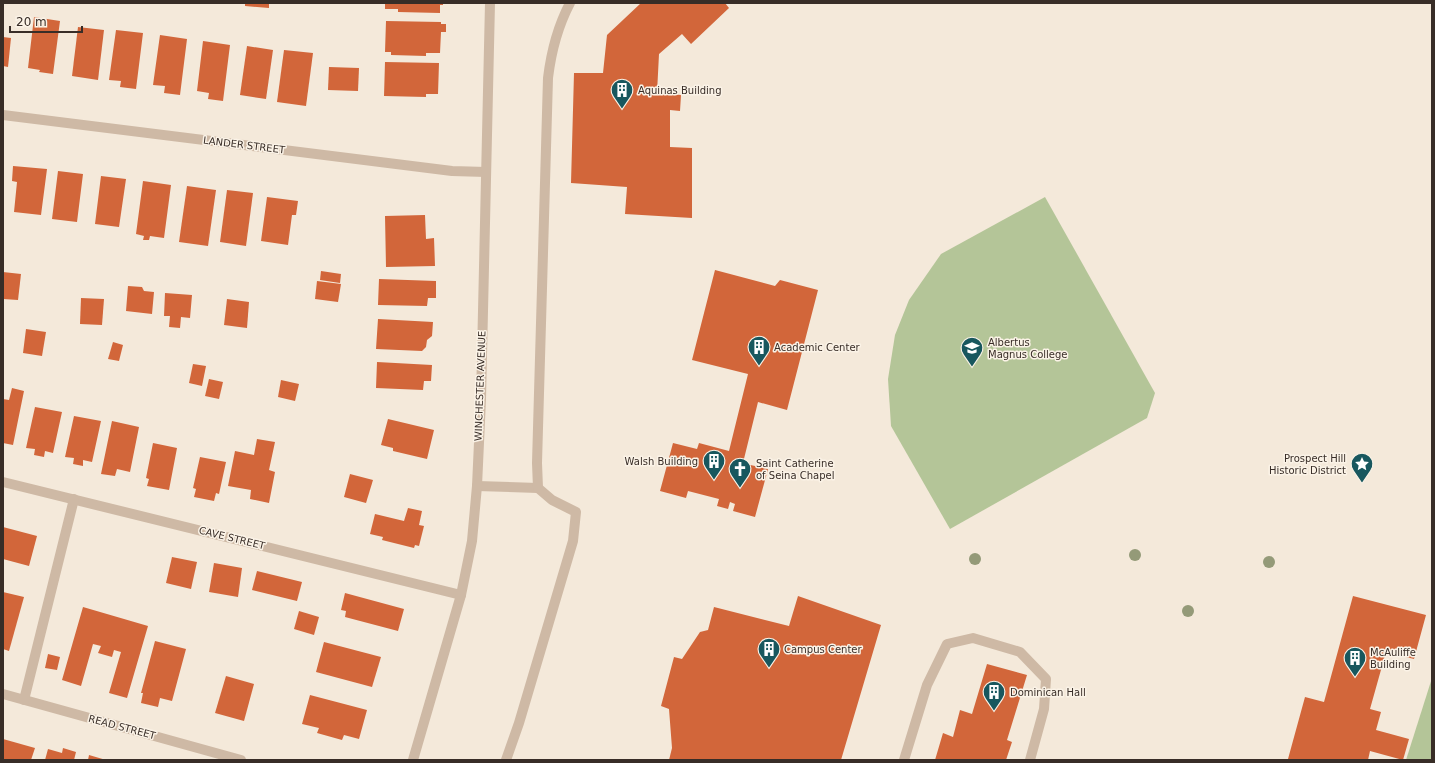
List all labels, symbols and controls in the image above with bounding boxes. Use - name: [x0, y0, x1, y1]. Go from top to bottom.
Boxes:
- scale bar: [10, 8, 82, 34]
- text: 20 m: [16, 15, 47, 29]
- building icon: Aquinas Building: [609, 77, 635, 110]
- place label: Aquinas Building: [638, 85, 722, 96]
- street label: LANDER STREET: [202, 135, 286, 156]
- street label: WINCHESTER AVENUE: [473, 331, 487, 441]
- building icon: Academic Center: [746, 334, 772, 367]
- school or university icon: Albertus Magnus College: [959, 335, 985, 368]
- place label: Albertus Magnus College: [988, 337, 1067, 360]
- place label: Academic Center: [774, 342, 861, 353]
- building icon: Walsh Building: [701, 448, 727, 481]
- place icon: Prospect Hill Historic District: [1349, 451, 1375, 484]
- place label: Prospect Hill Historic District: [1269, 453, 1346, 476]
- place label: Walsh Building: [625, 456, 698, 467]
- church icon: Saint Catherine of Seina Chapel: [727, 456, 753, 489]
- place label: Saint Catherine of Seina Chapel: [756, 458, 834, 481]
- street label: CAVE STREET: [198, 524, 267, 552]
- building icon: Campus Center: [756, 636, 782, 669]
- place label: Campus Center: [784, 644, 862, 655]
- building icon: McAuliffe Building: [1342, 645, 1368, 678]
- place label: McAuliffe Building: [1370, 647, 1416, 670]
- building icon: Dominican Hall: [981, 679, 1007, 712]
- place label: Dominican Hall: [1010, 687, 1086, 698]
- street label: READ STREET: [87, 713, 158, 741]

